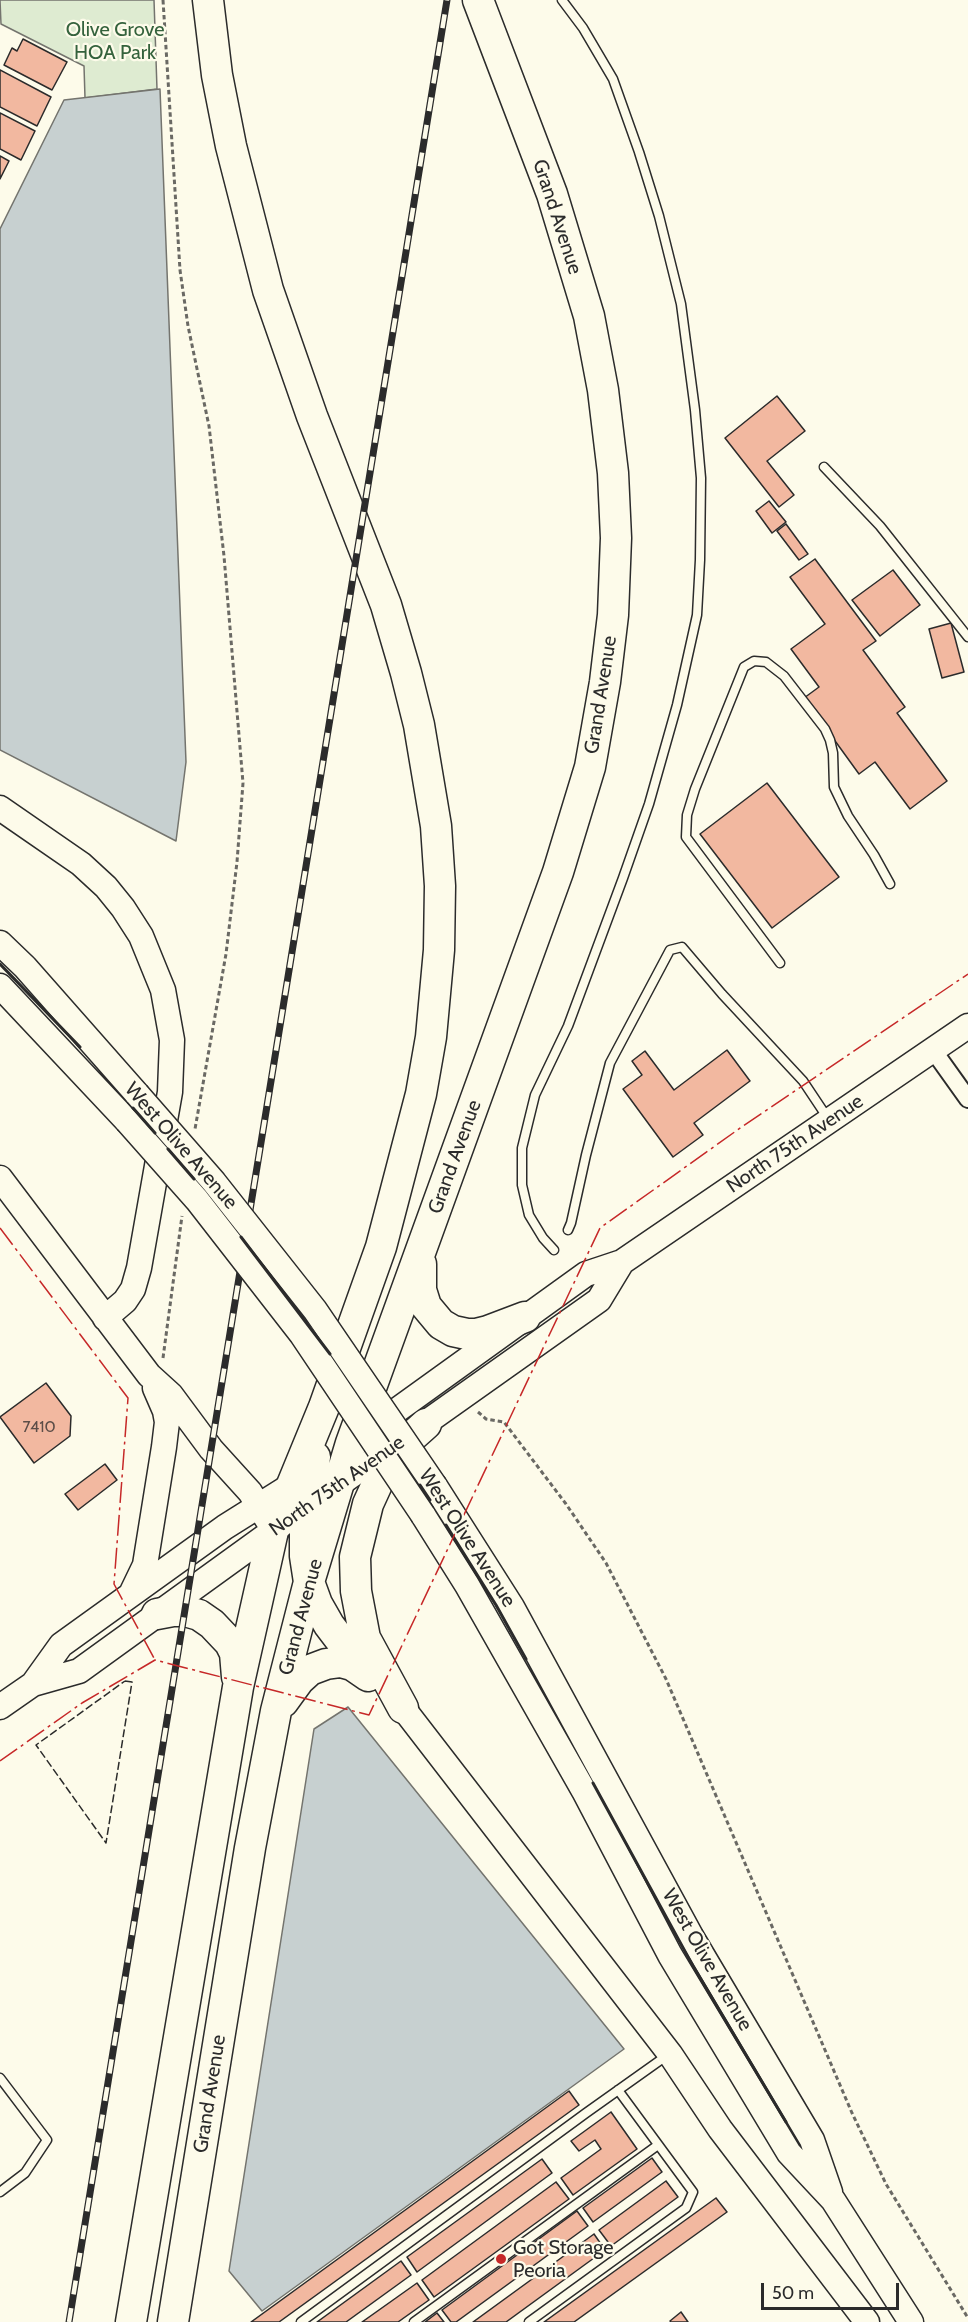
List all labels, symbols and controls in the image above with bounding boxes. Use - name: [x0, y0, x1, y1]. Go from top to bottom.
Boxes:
- park label: Olive Grove HOA Park: [66, 18, 164, 65]
- street label: Grand Avenue: [527, 157, 587, 277]
- street label: Grand Avenue: [580, 634, 622, 756]
- street label: West Olive Avenue: [119, 1078, 243, 1214]
- street label: North 75th Avenue: [722, 1089, 868, 1199]
- street label: Grand Avenue: [423, 1097, 487, 1217]
- house number: 7410: [22, 1417, 56, 1437]
- street label: North 75th Avenue: [265, 1430, 409, 1542]
- street label: West Olive Avenue: [413, 1464, 521, 1612]
- street label: Grand Avenue: [274, 1556, 328, 1678]
- street label: West Olive Avenue: [657, 1885, 757, 2035]
- street label: Grand Avenue: [189, 2033, 231, 2155]
- place label: Got Storage Peoria: [513, 2236, 613, 2283]
- marker: Got Storage Peoria: [494, 2252, 508, 2266]
- scale bar: [764, 2271, 902, 2309]
- text: 50 m: [772, 2282, 814, 2304]

